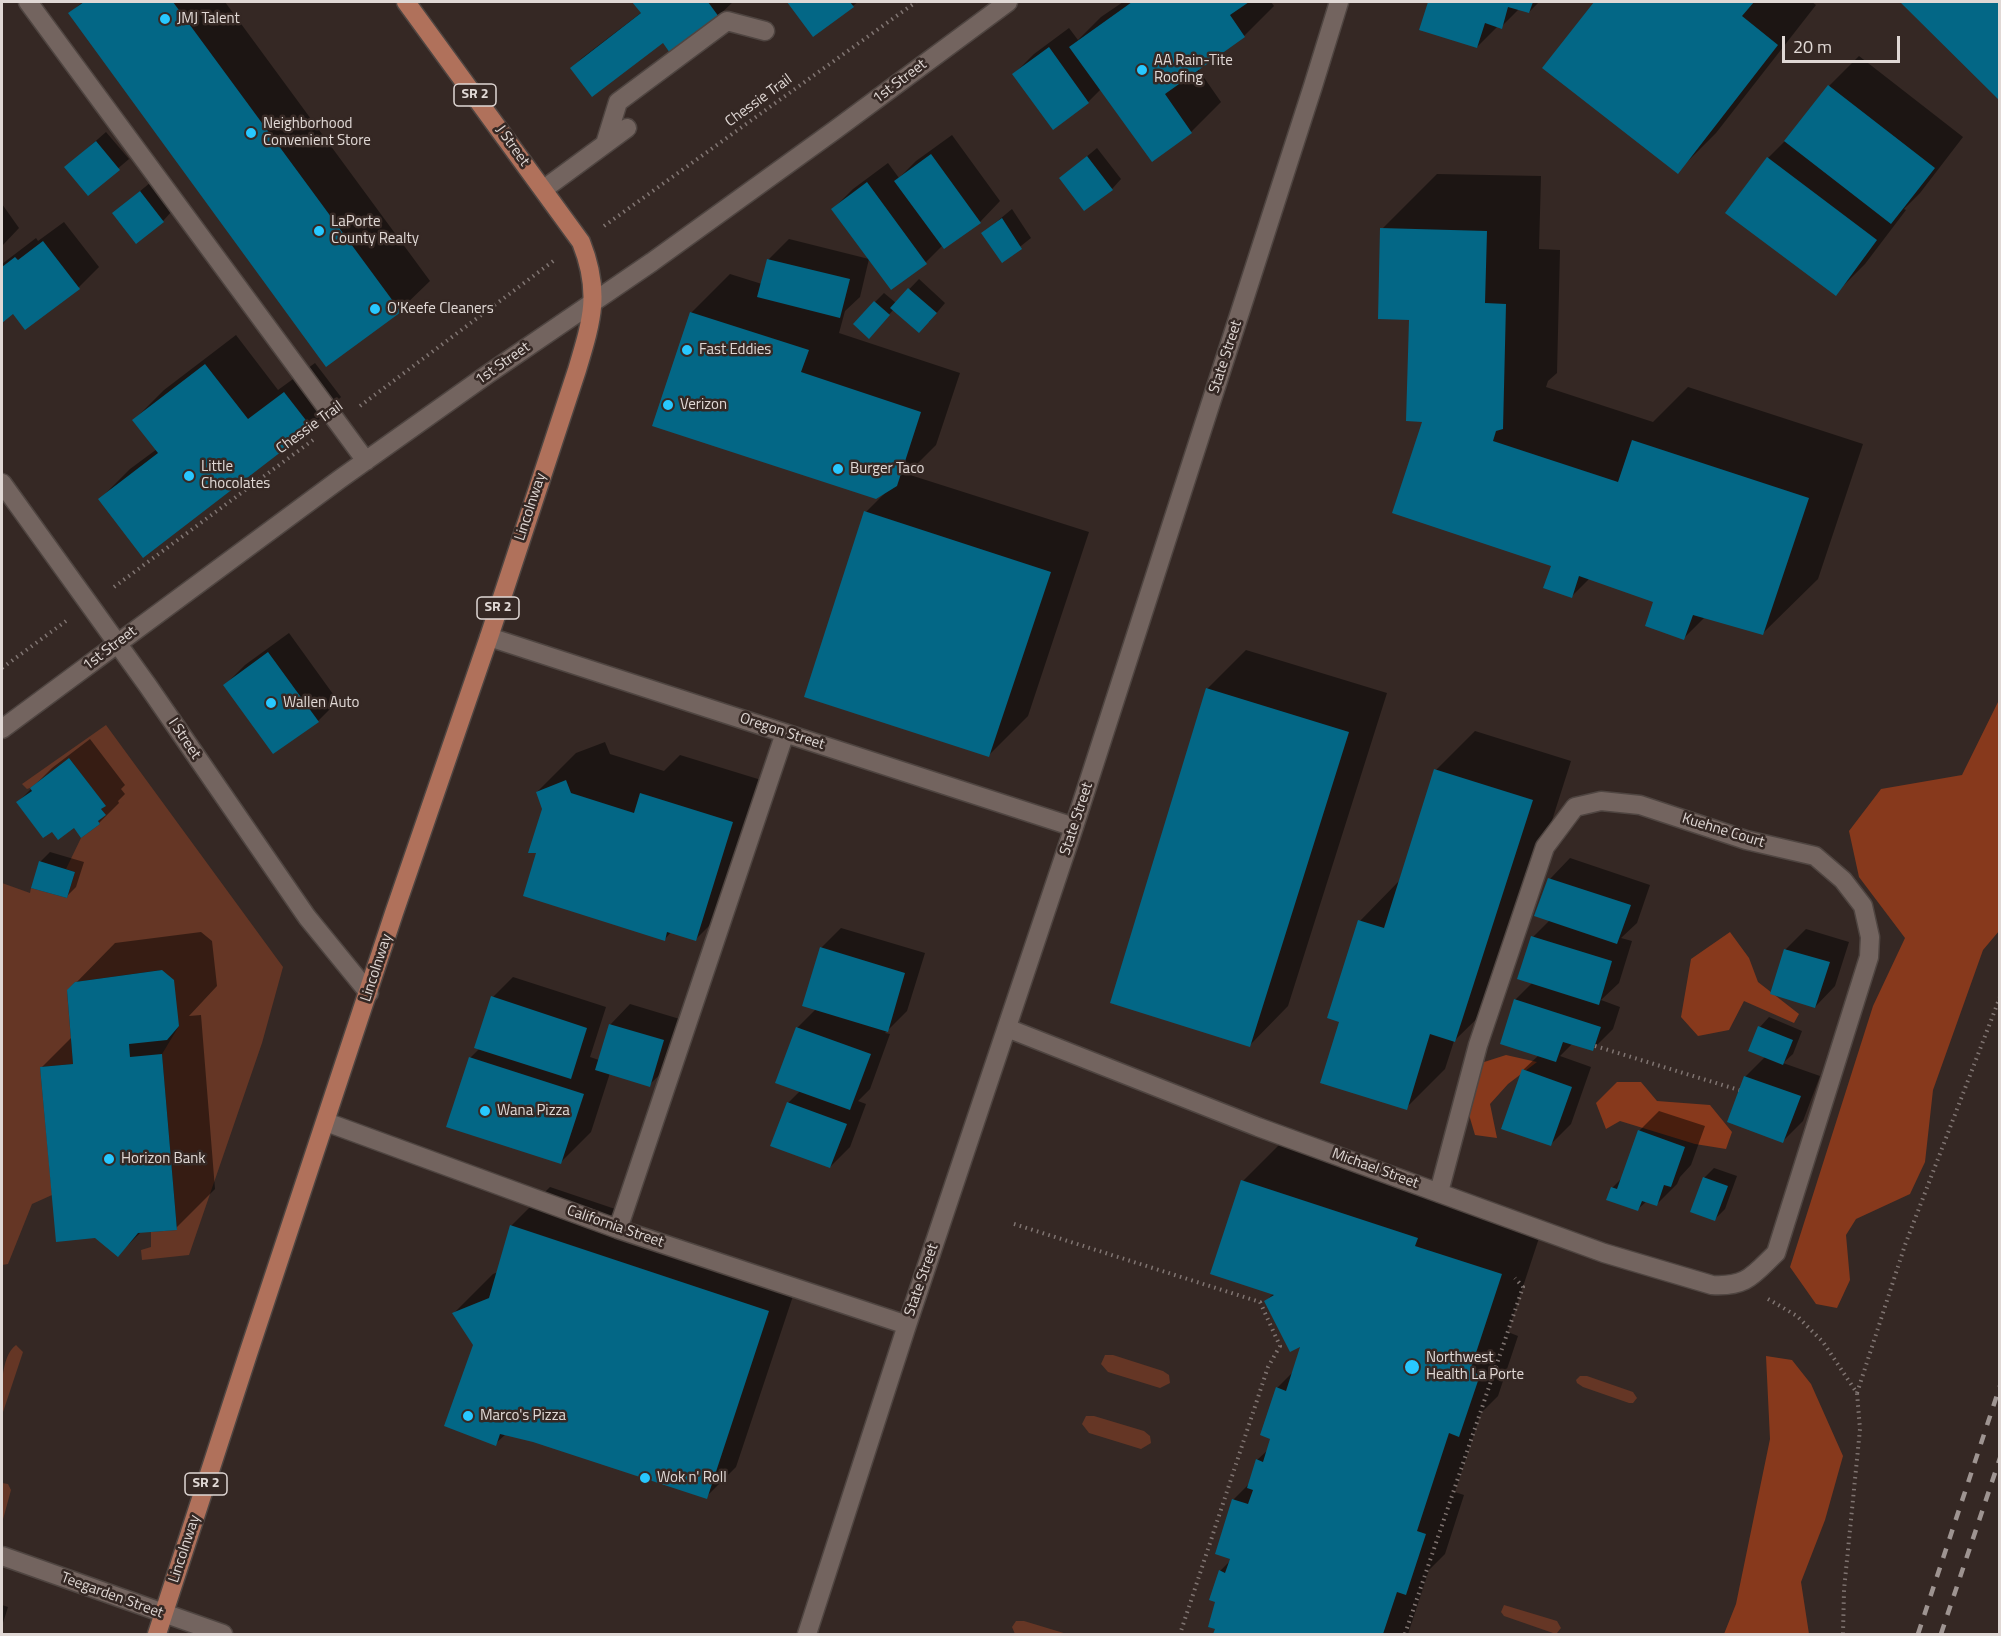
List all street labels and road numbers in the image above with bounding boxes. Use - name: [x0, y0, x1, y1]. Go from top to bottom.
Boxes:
- street label: 1st Street: [870, 56, 930, 108]
- street label: Chessie Trail: [722, 71, 796, 131]
- road number: SR 2: [454, 84, 496, 106]
- street label: J Street: [491, 122, 533, 170]
- street label: State Street: [1206, 318, 1246, 396]
- street label: 1st Street: [472, 339, 534, 389]
- street label: Chessie Trail: [273, 398, 347, 458]
- street label: Lincolnway: [512, 471, 550, 543]
- road number: SR 2: [477, 597, 519, 619]
- street label: 1st Street: [80, 623, 140, 675]
- street label: Oregon Street: [737, 710, 827, 754]
- street label: I Street: [164, 715, 204, 763]
- street label: State Street: [1057, 780, 1097, 858]
- street label: Kuehne Court: [1680, 810, 1766, 852]
- street label: Lincolnway: [358, 932, 396, 1004]
- street label: Michael Street: [1329, 1145, 1421, 1193]
- street label: California Street: [564, 1202, 666, 1252]
- street label: State Street: [901, 1241, 943, 1319]
- road number: SR 2: [185, 1473, 227, 1495]
- street label: Lincolnway: [166, 1513, 204, 1585]
- street label: Teegarden Street: [58, 1569, 166, 1623]

